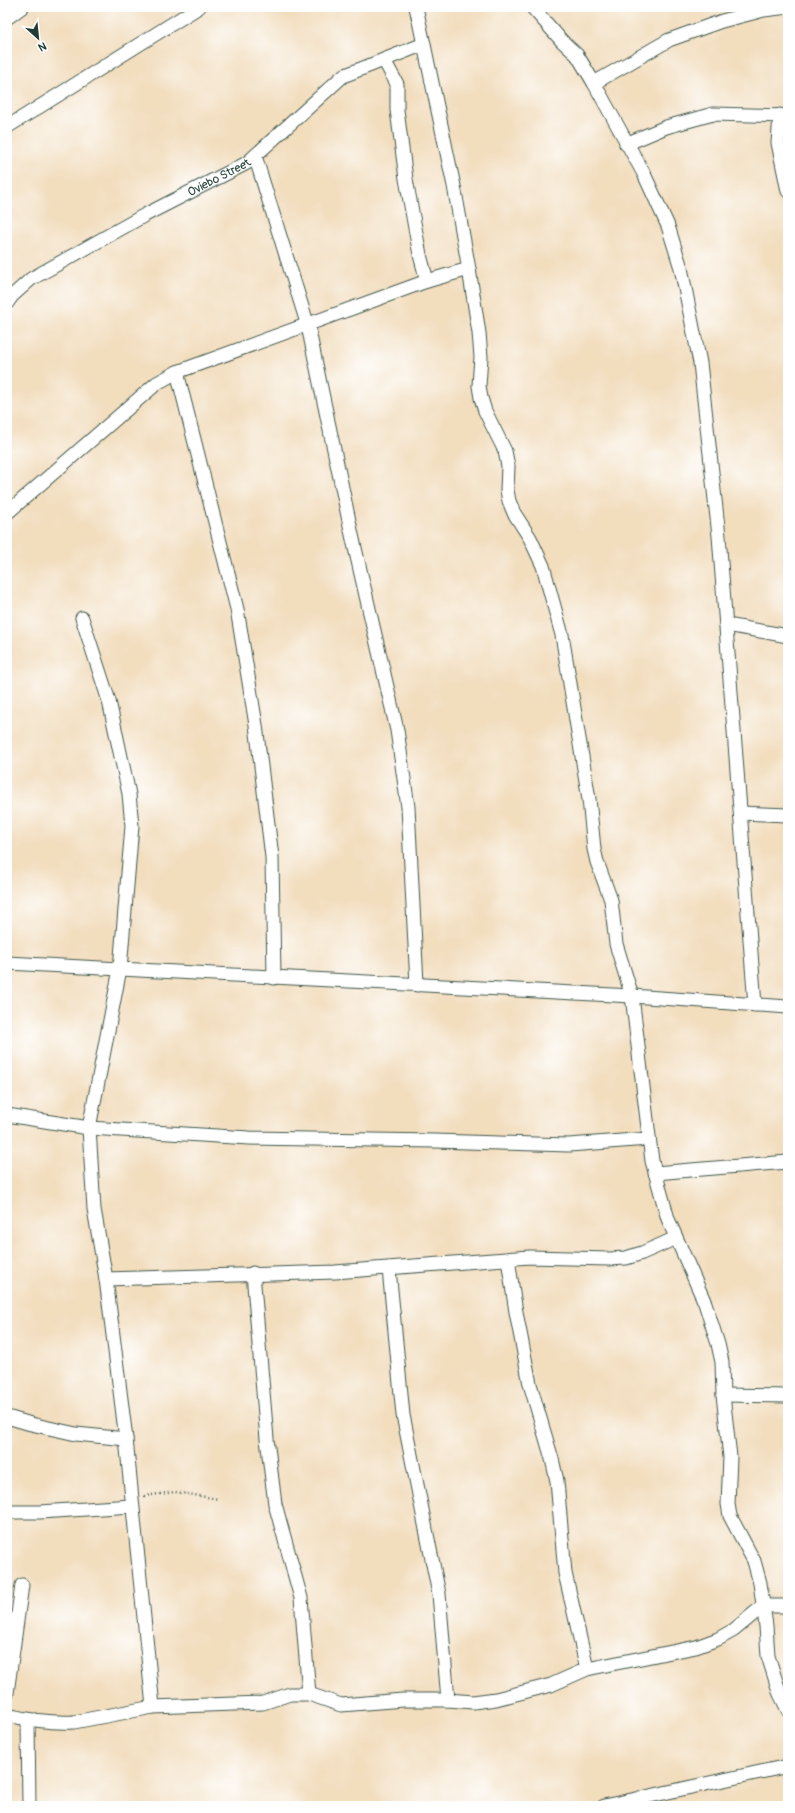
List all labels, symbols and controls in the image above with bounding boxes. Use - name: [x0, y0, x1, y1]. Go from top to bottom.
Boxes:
- north arrow: [18, 18, 58, 58]
- text: N: [36, 39, 49, 54]
- street label: Oviebo Street: [185, 156, 255, 200]

